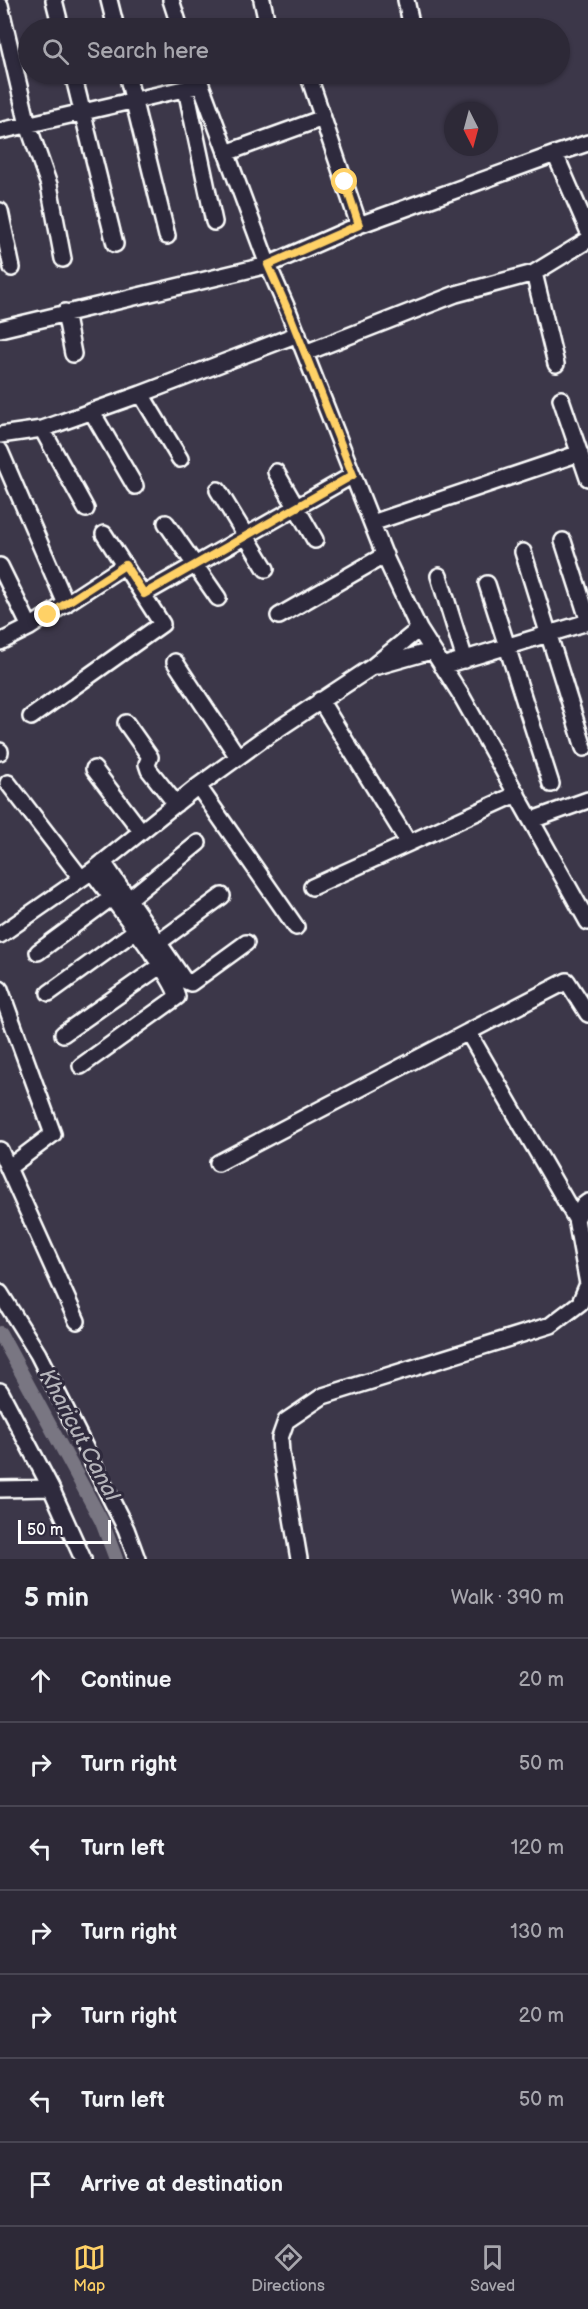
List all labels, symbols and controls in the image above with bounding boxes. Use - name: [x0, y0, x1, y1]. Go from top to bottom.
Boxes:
- search box: [18, 18, 570, 84]
- icon: search: [39, 35, 72, 68]
- text: Search here: [87, 38, 209, 65]
- north arrow: [444, 102, 498, 156]
- route start: [331, 168, 357, 194]
- route end: [34, 601, 60, 627]
- water label: Kharicut Canal: [33, 1364, 126, 1507]
- scale bar: [18, 1517, 111, 1544]
- text: 50 m: [27, 1521, 63, 1540]
- text: 5 min: [24, 1583, 89, 1614]
- text: Walk · 390 m: [451, 1586, 564, 1610]
- icon: ahead: [24, 1664, 57, 1697]
- text: Continue: [81, 1667, 171, 1694]
- text: 20 m: [519, 1668, 564, 1692]
- icon: right: [24, 1748, 57, 1781]
- text: Turn right: [81, 1751, 177, 1778]
- text: 50 m: [519, 1752, 564, 1776]
- icon: left: [24, 1832, 57, 1865]
- text: Turn left: [81, 1835, 165, 1862]
- text: 120 m: [511, 1836, 564, 1860]
- icon: right: [24, 1916, 57, 1949]
- text: Turn right: [81, 1919, 177, 1946]
- text: 130 m: [510, 1920, 564, 1944]
- icon: right: [24, 2000, 57, 2033]
- text: Turn right: [81, 2003, 177, 2030]
- text: 20 m: [519, 2004, 564, 2028]
- icon: left: [24, 2084, 57, 2117]
- text: Turn left: [81, 2087, 165, 2114]
- text: 50 m: [519, 2088, 564, 2112]
- icon: arrive: [24, 2168, 57, 2201]
- text: Arrive at destination: [81, 2171, 283, 2198]
- tab: Map: [73, 2241, 106, 2296]
- tab: Directions: [251, 2241, 325, 2296]
- tab: Saved: [470, 2241, 515, 2296]

